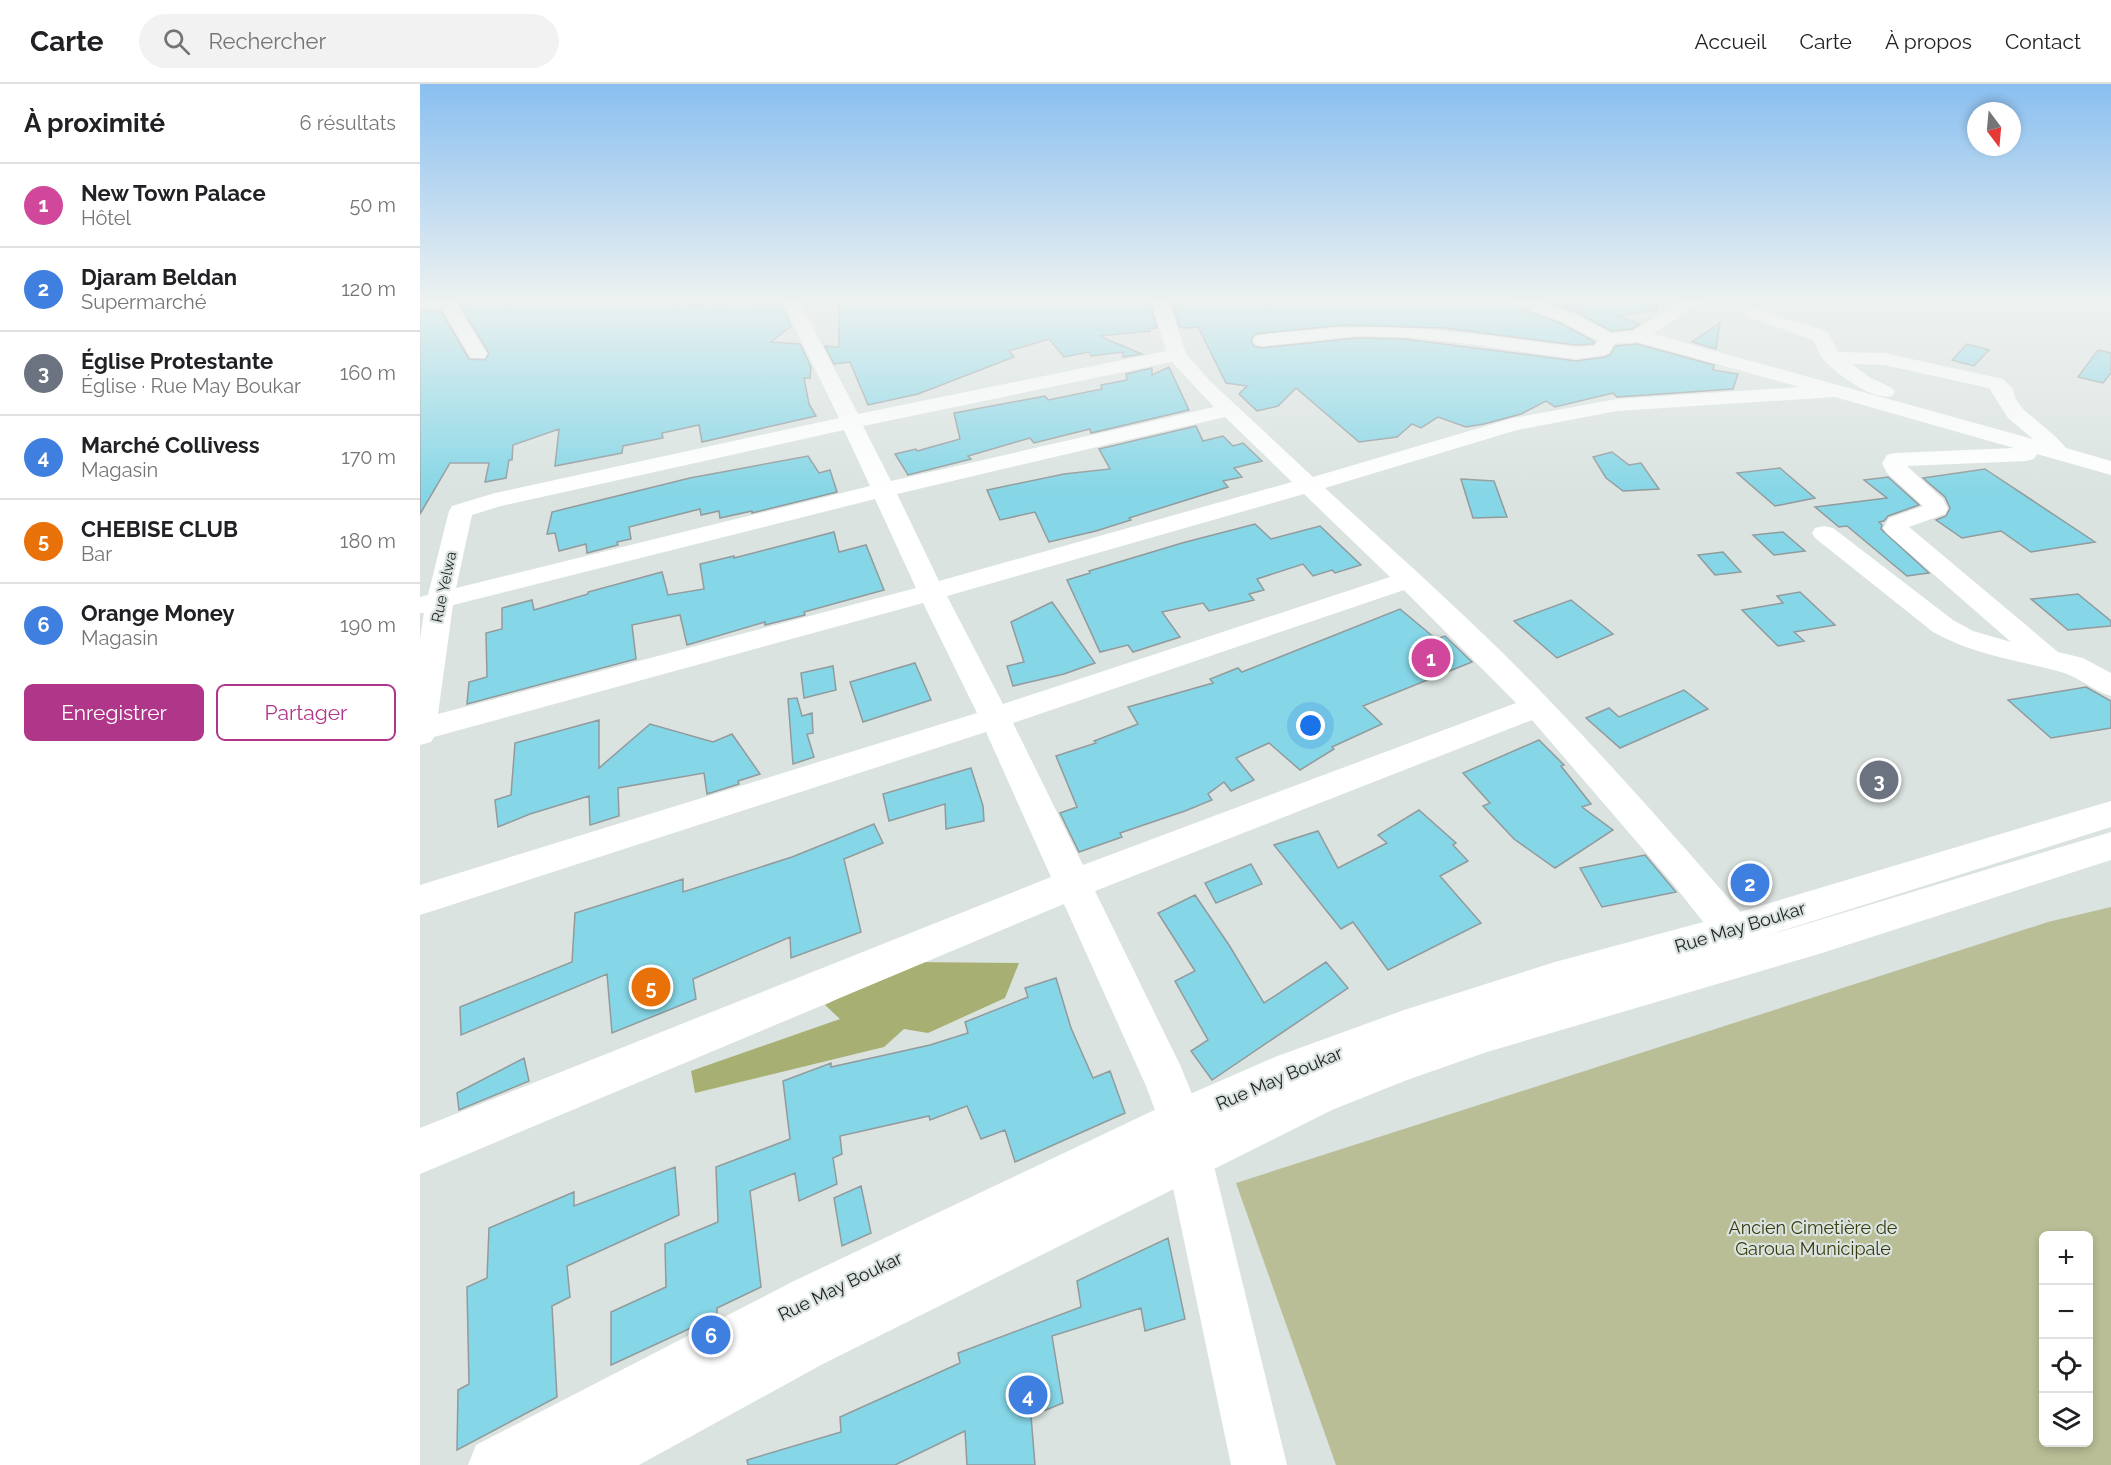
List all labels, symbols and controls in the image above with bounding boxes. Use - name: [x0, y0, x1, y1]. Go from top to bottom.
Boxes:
- search box: [139, 14, 559, 68]
- text: Carte: [30, 25, 103, 58]
- icon: search: [160, 25, 193, 58]
- text: Rechercher: [208, 28, 326, 54]
- text: Accueil: [1695, 29, 1767, 54]
- text: Carte: [1800, 29, 1852, 54]
- text: À propos: [1885, 29, 1972, 54]
- text: Contact: [2005, 29, 2081, 54]
- north arrow: [1967, 102, 2021, 156]
- text: À proximité: [24, 108, 165, 138]
- text: 6 résultats: [300, 111, 396, 135]
- text: New Town Palace: [81, 180, 266, 206]
- text: 1: [39, 193, 48, 217]
- text: 50 m: [349, 193, 396, 217]
- text: Hôtel: [81, 206, 131, 230]
- text: Djaram Beldan: [81, 264, 237, 290]
- text: 2: [38, 277, 49, 301]
- text: 120 m: [341, 277, 396, 301]
- text: Supermarché: [81, 290, 206, 314]
- text: Église Protestante: [81, 348, 273, 374]
- text: 3: [38, 361, 49, 385]
- text: 160 m: [340, 361, 396, 385]
- text: Église · Rue May Boukar: [81, 374, 301, 398]
- text: Marché Collivess: [81, 432, 260, 458]
- text: 4: [38, 445, 49, 469]
- text: 170 m: [341, 445, 396, 469]
- text: Magasin: [81, 458, 158, 482]
- text: CHEBISE CLUB: [81, 516, 238, 542]
- text: 5: [38, 529, 49, 553]
- text: 180 m: [340, 529, 396, 553]
- text: Bar: [81, 542, 112, 566]
- street label: Rue Yelwa: [428, 550, 460, 624]
- text: Orange Money: [81, 600, 235, 626]
- text: 6: [37, 613, 50, 637]
- text: 190 m: [340, 613, 396, 637]
- text: Magasin: [81, 626, 158, 650]
- pin: 1: [1412, 636, 1450, 680]
- button: Enregistrer: [24, 684, 204, 741]
- button: Partager: [216, 684, 396, 741]
- your location: [1296, 711, 1325, 740]
- pin: 3: [1860, 758, 1898, 802]
- pin: 2: [1730, 860, 1770, 906]
- street label: Rue May Boukar: [1672, 897, 1809, 957]
- pin: 5: [632, 964, 670, 1010]
- street label: Rue May Boukar: [1212, 1042, 1346, 1114]
- park label: Ancien Cimetière de Garoua Municipale: [1729, 1217, 1898, 1259]
- map controls: [2039, 1231, 2093, 1447]
- button: +: [2039, 1231, 2093, 1285]
- street label: Rue May Boukar: [774, 1247, 906, 1325]
- button: −: [2039, 1285, 2093, 1339]
- pin: 6: [692, 1312, 730, 1358]
- button: locate: [2039, 1339, 2093, 1393]
- pin: 4: [1008, 1372, 1048, 1418]
- button: layers: [2039, 1393, 2093, 1447]

